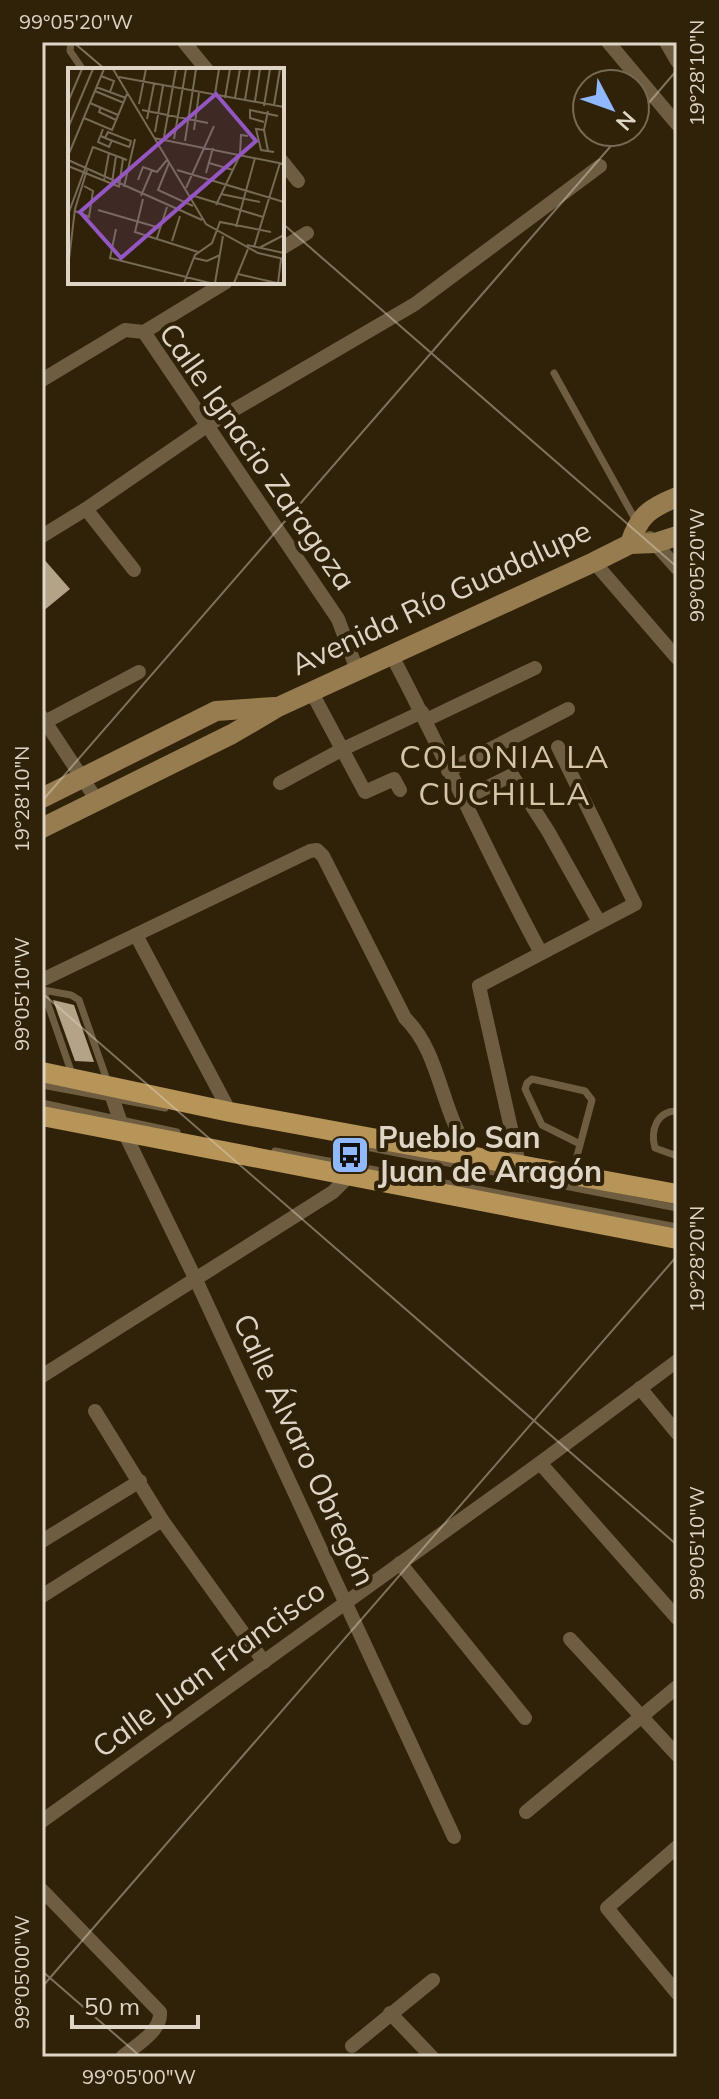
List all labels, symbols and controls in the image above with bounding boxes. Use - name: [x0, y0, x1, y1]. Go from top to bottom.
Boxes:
- text: 99°05'20"W: [19, 9, 133, 34]
- text: 19°28'10"N: [684, 20, 709, 126]
- inset map: [68, 68, 284, 284]
- north arrow: [571, 68, 651, 148]
- text: N: [610, 106, 642, 137]
- street label: Calle Ignacio Zaragoza: [151, 315, 364, 597]
- text: 99°05'20"W: [684, 508, 709, 622]
- street label: Avenida Río Guadalupe: [284, 511, 597, 683]
- district label: COLONIA LA CUCHILLA: [399, 736, 611, 813]
- text: 19°28'10"N: [9, 746, 34, 852]
- text: 99°05'10"W: [9, 937, 34, 1051]
- place label: Pueblo San Juan de Aragón: [378, 1118, 602, 1190]
- bus stop icon: Pueblo San Juan de Aragón: [329, 1134, 371, 1176]
- text: 19°28'20"N: [684, 1206, 709, 1312]
- street label: Calle Álvaro Obregón: [225, 1307, 385, 1592]
- text: 99°05'10"W: [684, 1486, 709, 1600]
- street label: Calle Juan Francisco: [85, 1571, 332, 1765]
- text: 99°05'00"W: [9, 1915, 34, 2029]
- scale bar: [72, 1979, 198, 2029]
- text: 50 m: [84, 1991, 140, 2021]
- text: 99°05'00"W: [82, 2064, 196, 2089]

